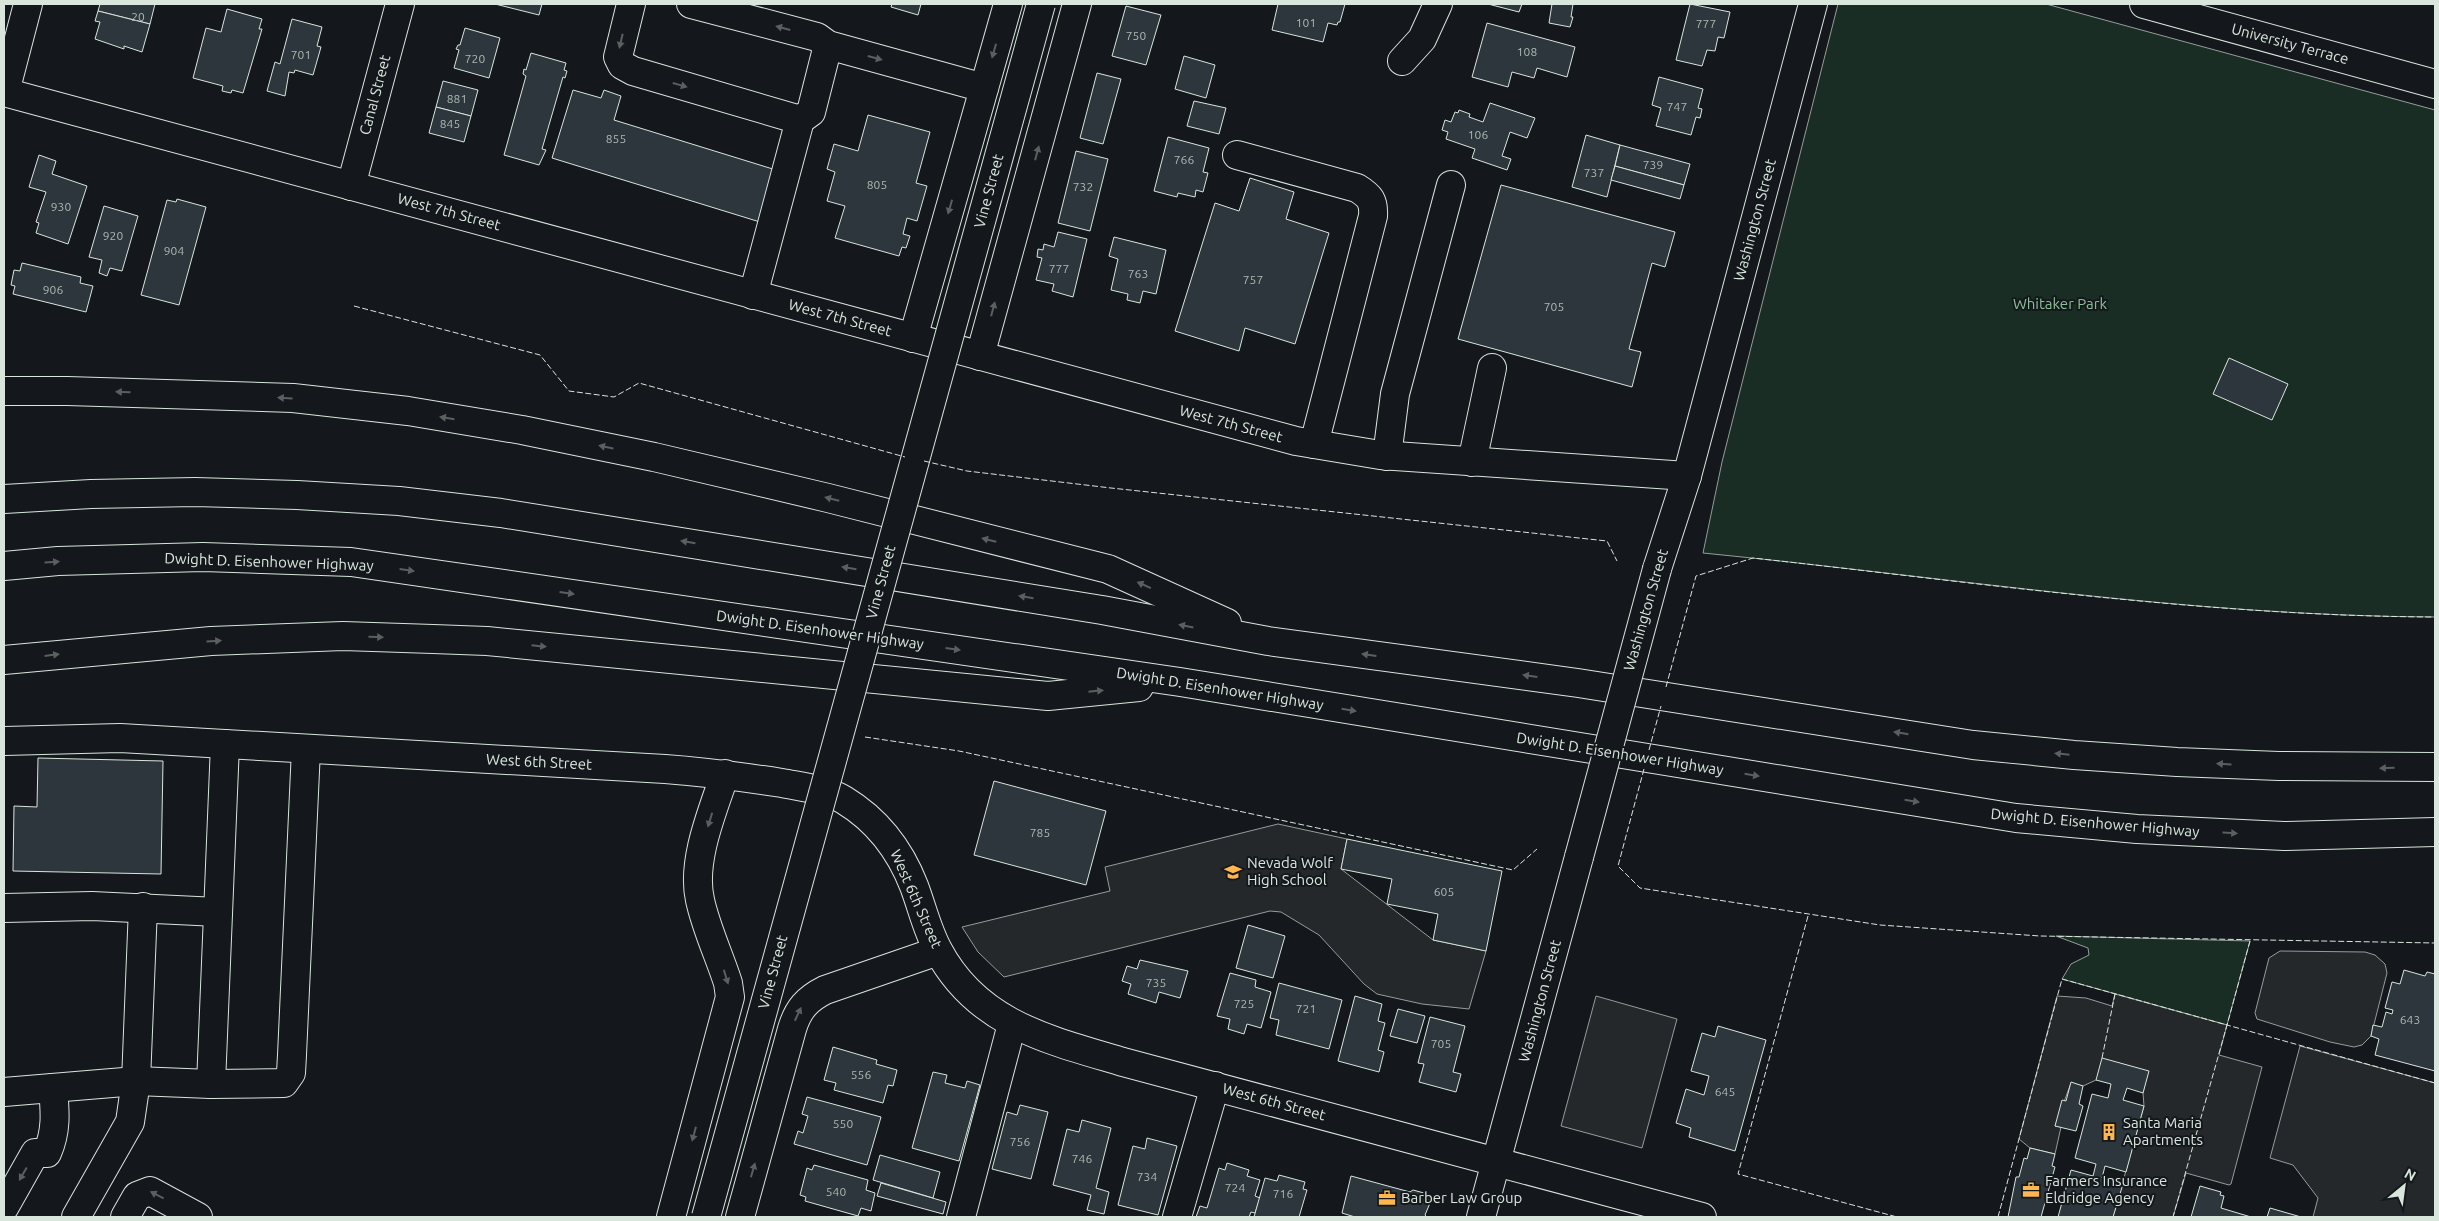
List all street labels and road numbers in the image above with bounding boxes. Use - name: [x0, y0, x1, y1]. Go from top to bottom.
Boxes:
- street label: University Terrace: [2230, 20, 2351, 67]
- street label: Canal Street: [356, 53, 393, 137]
- street label: Vine Street: [970, 152, 1007, 230]
- street label: Washington Street: [1730, 157, 1779, 283]
- street label: West 7th Street: [396, 190, 503, 233]
- street label: West 7th Street: [787, 296, 894, 339]
- street label: West 7th Street: [1178, 402, 1285, 445]
- street label: Vine Street: [862, 543, 899, 621]
- street label: Washington Street: [1620, 547, 1671, 673]
- street label: Dwight D. Eisenhower Highway: [164, 549, 374, 574]
- street label: Dwight D. Eisenhower Highway: [715, 607, 925, 652]
- street label: Dwight D. Eisenhower Highway: [1115, 664, 1325, 713]
- street label: Dwight D. Eisenhower Highway: [1515, 729, 1725, 778]
- street label: West 6th Street: [486, 750, 593, 773]
- street label: Dwight D. Eisenhower Highway: [1990, 805, 2200, 840]
- street label: West 6th Street: [887, 847, 946, 951]
- street label: Vine Street: [754, 933, 791, 1011]
- street label: Washington Street: [1515, 938, 1564, 1064]
- street label: West 6th Street: [1221, 1080, 1328, 1123]

